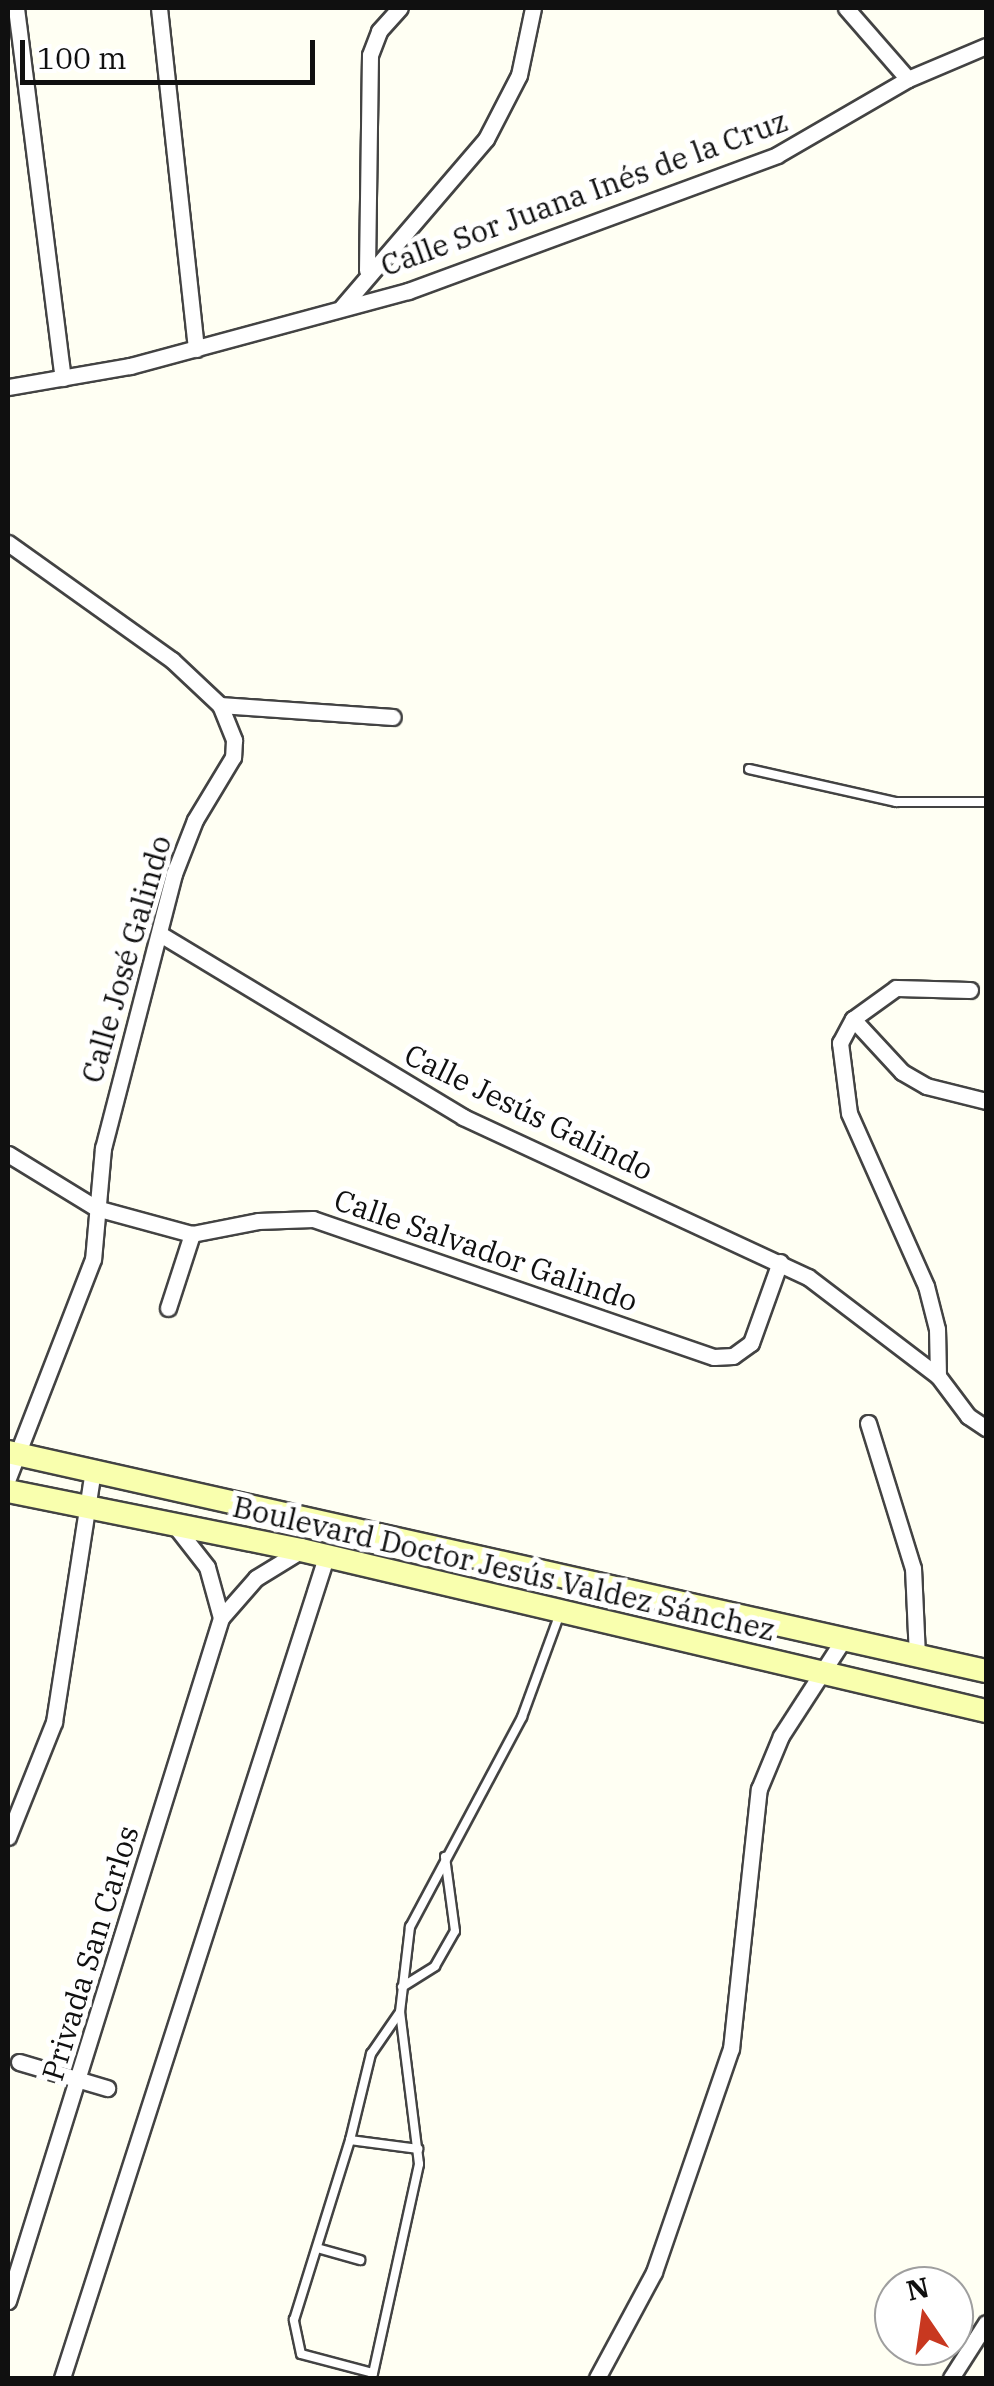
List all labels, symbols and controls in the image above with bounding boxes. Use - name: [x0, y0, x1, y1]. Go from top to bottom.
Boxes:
- scale bar: [25, 20, 320, 82]
- text: 100 m: [37, 38, 127, 77]
- street label: Calle Sor Juana Inés de la Cruz: [376, 103, 792, 283]
- street label: Calle José Galindo: [73, 831, 179, 1087]
- street label: Calle Jesús Galindo: [399, 1036, 659, 1188]
- street label: Calle Salvador Galindo: [330, 1181, 642, 1319]
- street label: Boulevard Doctor Jesús Valdez Sánchez: [229, 1488, 779, 1648]
- street label: Privada San Carlos: [34, 1821, 146, 2085]
- north arrow: [874, 2266, 974, 2366]
- text: N: [903, 2268, 933, 2309]

